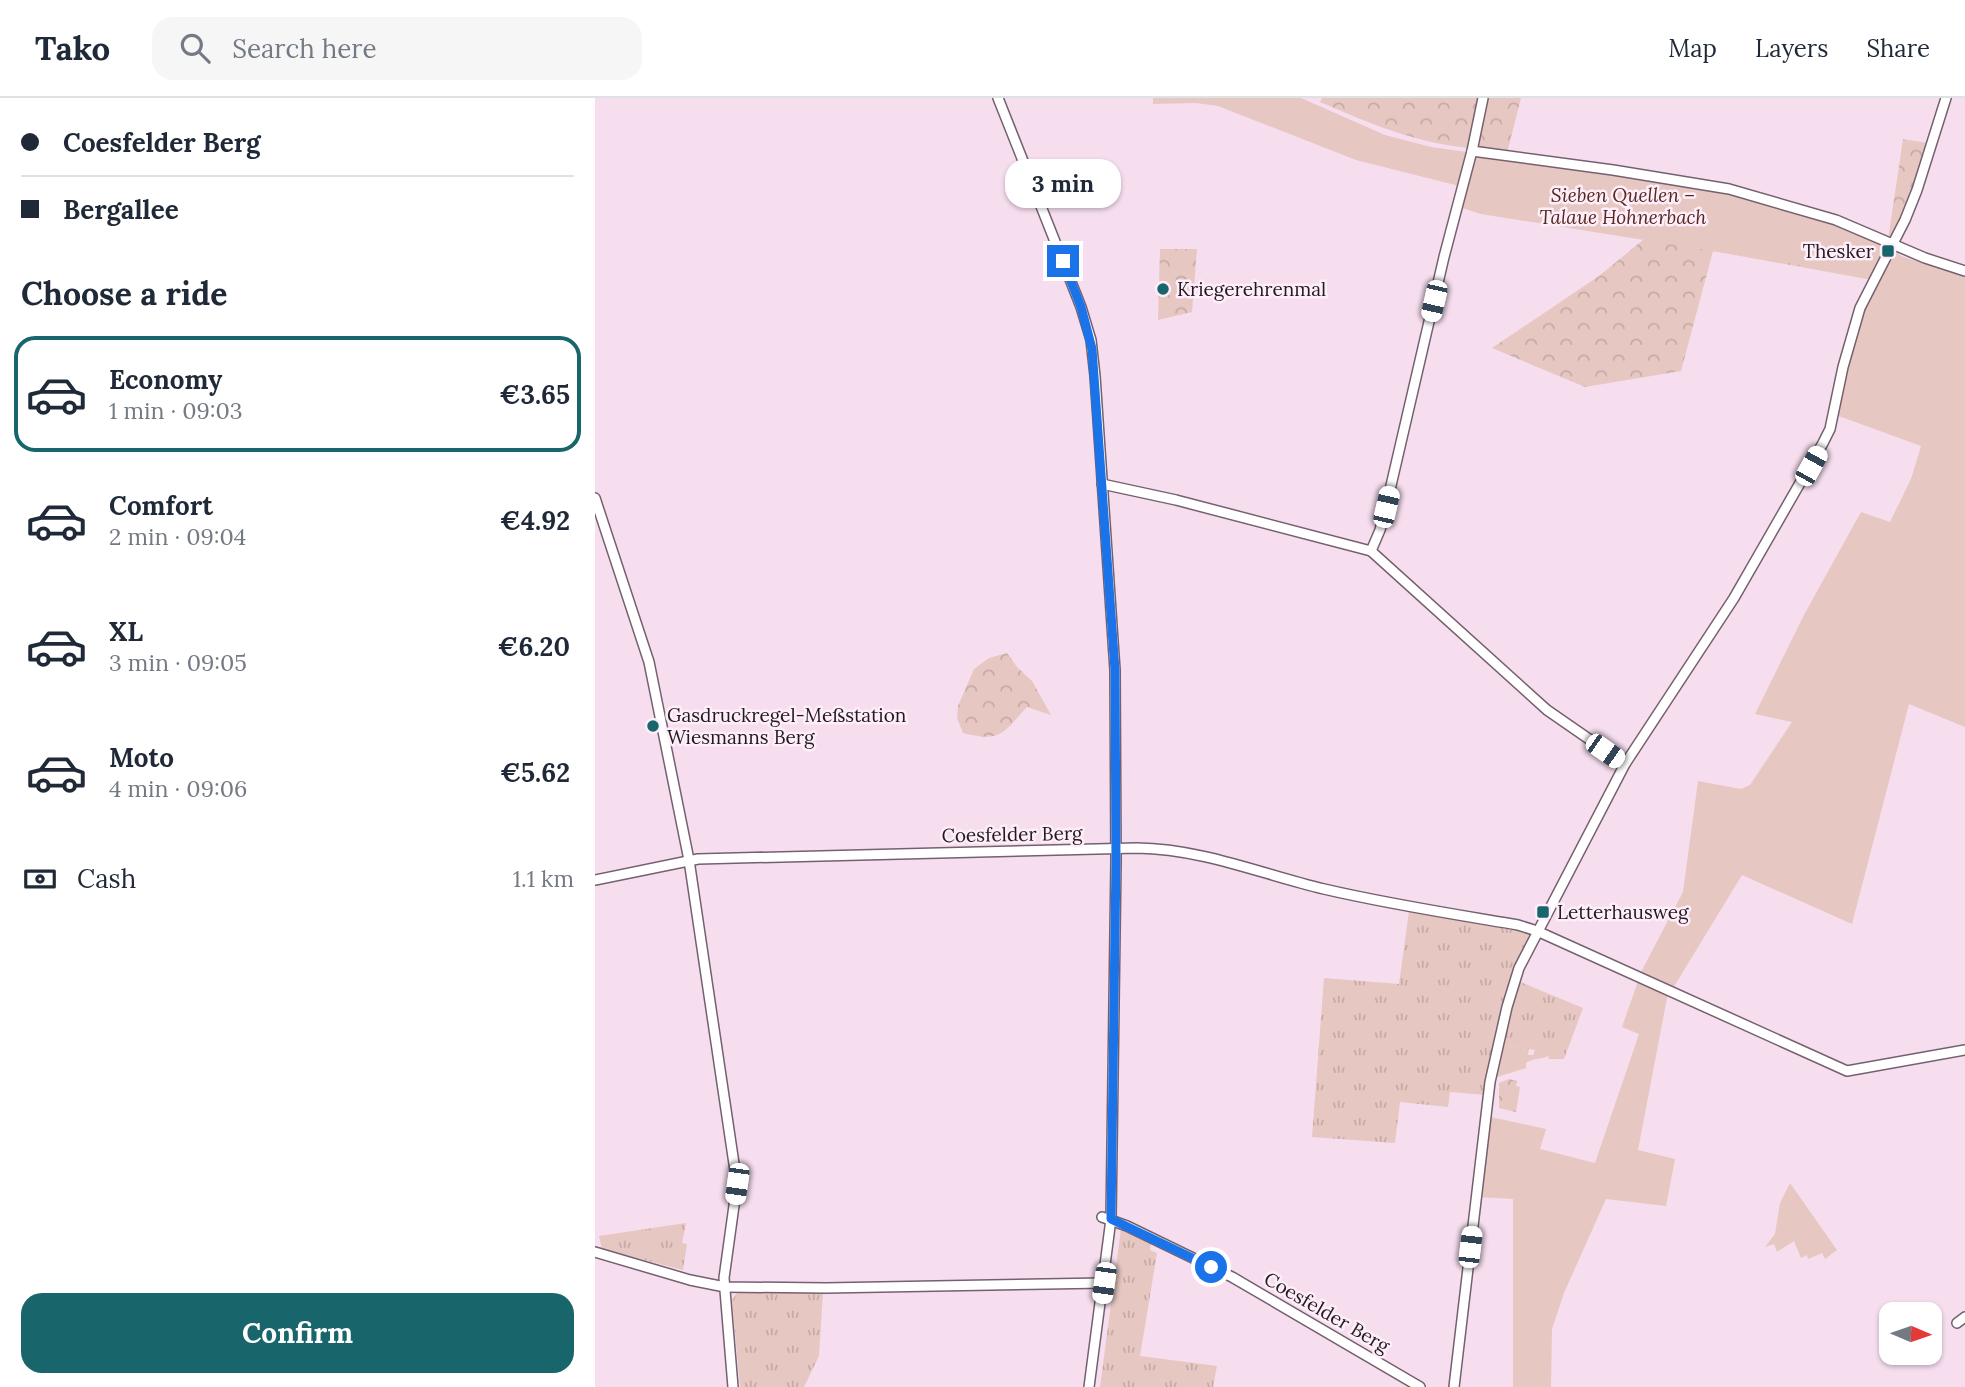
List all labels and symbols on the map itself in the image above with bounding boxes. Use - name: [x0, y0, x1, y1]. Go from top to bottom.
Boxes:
- callout: 3 min: [1005, 159, 1121, 208]
- park label: Sieben Quellen – Talaue Hohnerbach: [1540, 183, 1707, 229]
- place label: Thesker: [1803, 239, 1875, 263]
- marker: Thesker: [1880, 243, 1896, 259]
- route end: [1047, 245, 1079, 277]
- place label: Kriegerehrenmal: [1177, 277, 1326, 301]
- car: [1420, 278, 1449, 324]
- marker: Kriegerehrenmal: [1155, 281, 1171, 297]
- car: [1792, 443, 1831, 489]
- car: [1372, 484, 1401, 530]
- place label: Gasdruckregel-Meßstation Wiesmanns Berg: [667, 703, 906, 749]
- marker: Gasdruckregel-Meßstation Wiesmanns Berg: [645, 718, 661, 734]
- car: [1582, 730, 1629, 772]
- street label: Coesfelder Berg: [941, 821, 1083, 847]
- place label: Letterhausweg: [1557, 900, 1689, 924]
- marker: Letterhausweg: [1535, 904, 1551, 920]
- car: [724, 1162, 751, 1206]
- car: [1458, 1225, 1483, 1269]
- route start: [1195, 1251, 1227, 1283]
- car: [1091, 1261, 1118, 1305]
- street label: Coesfelder Berg: [1260, 1266, 1394, 1358]
- north arrow: [1879, 1302, 1943, 1365]

